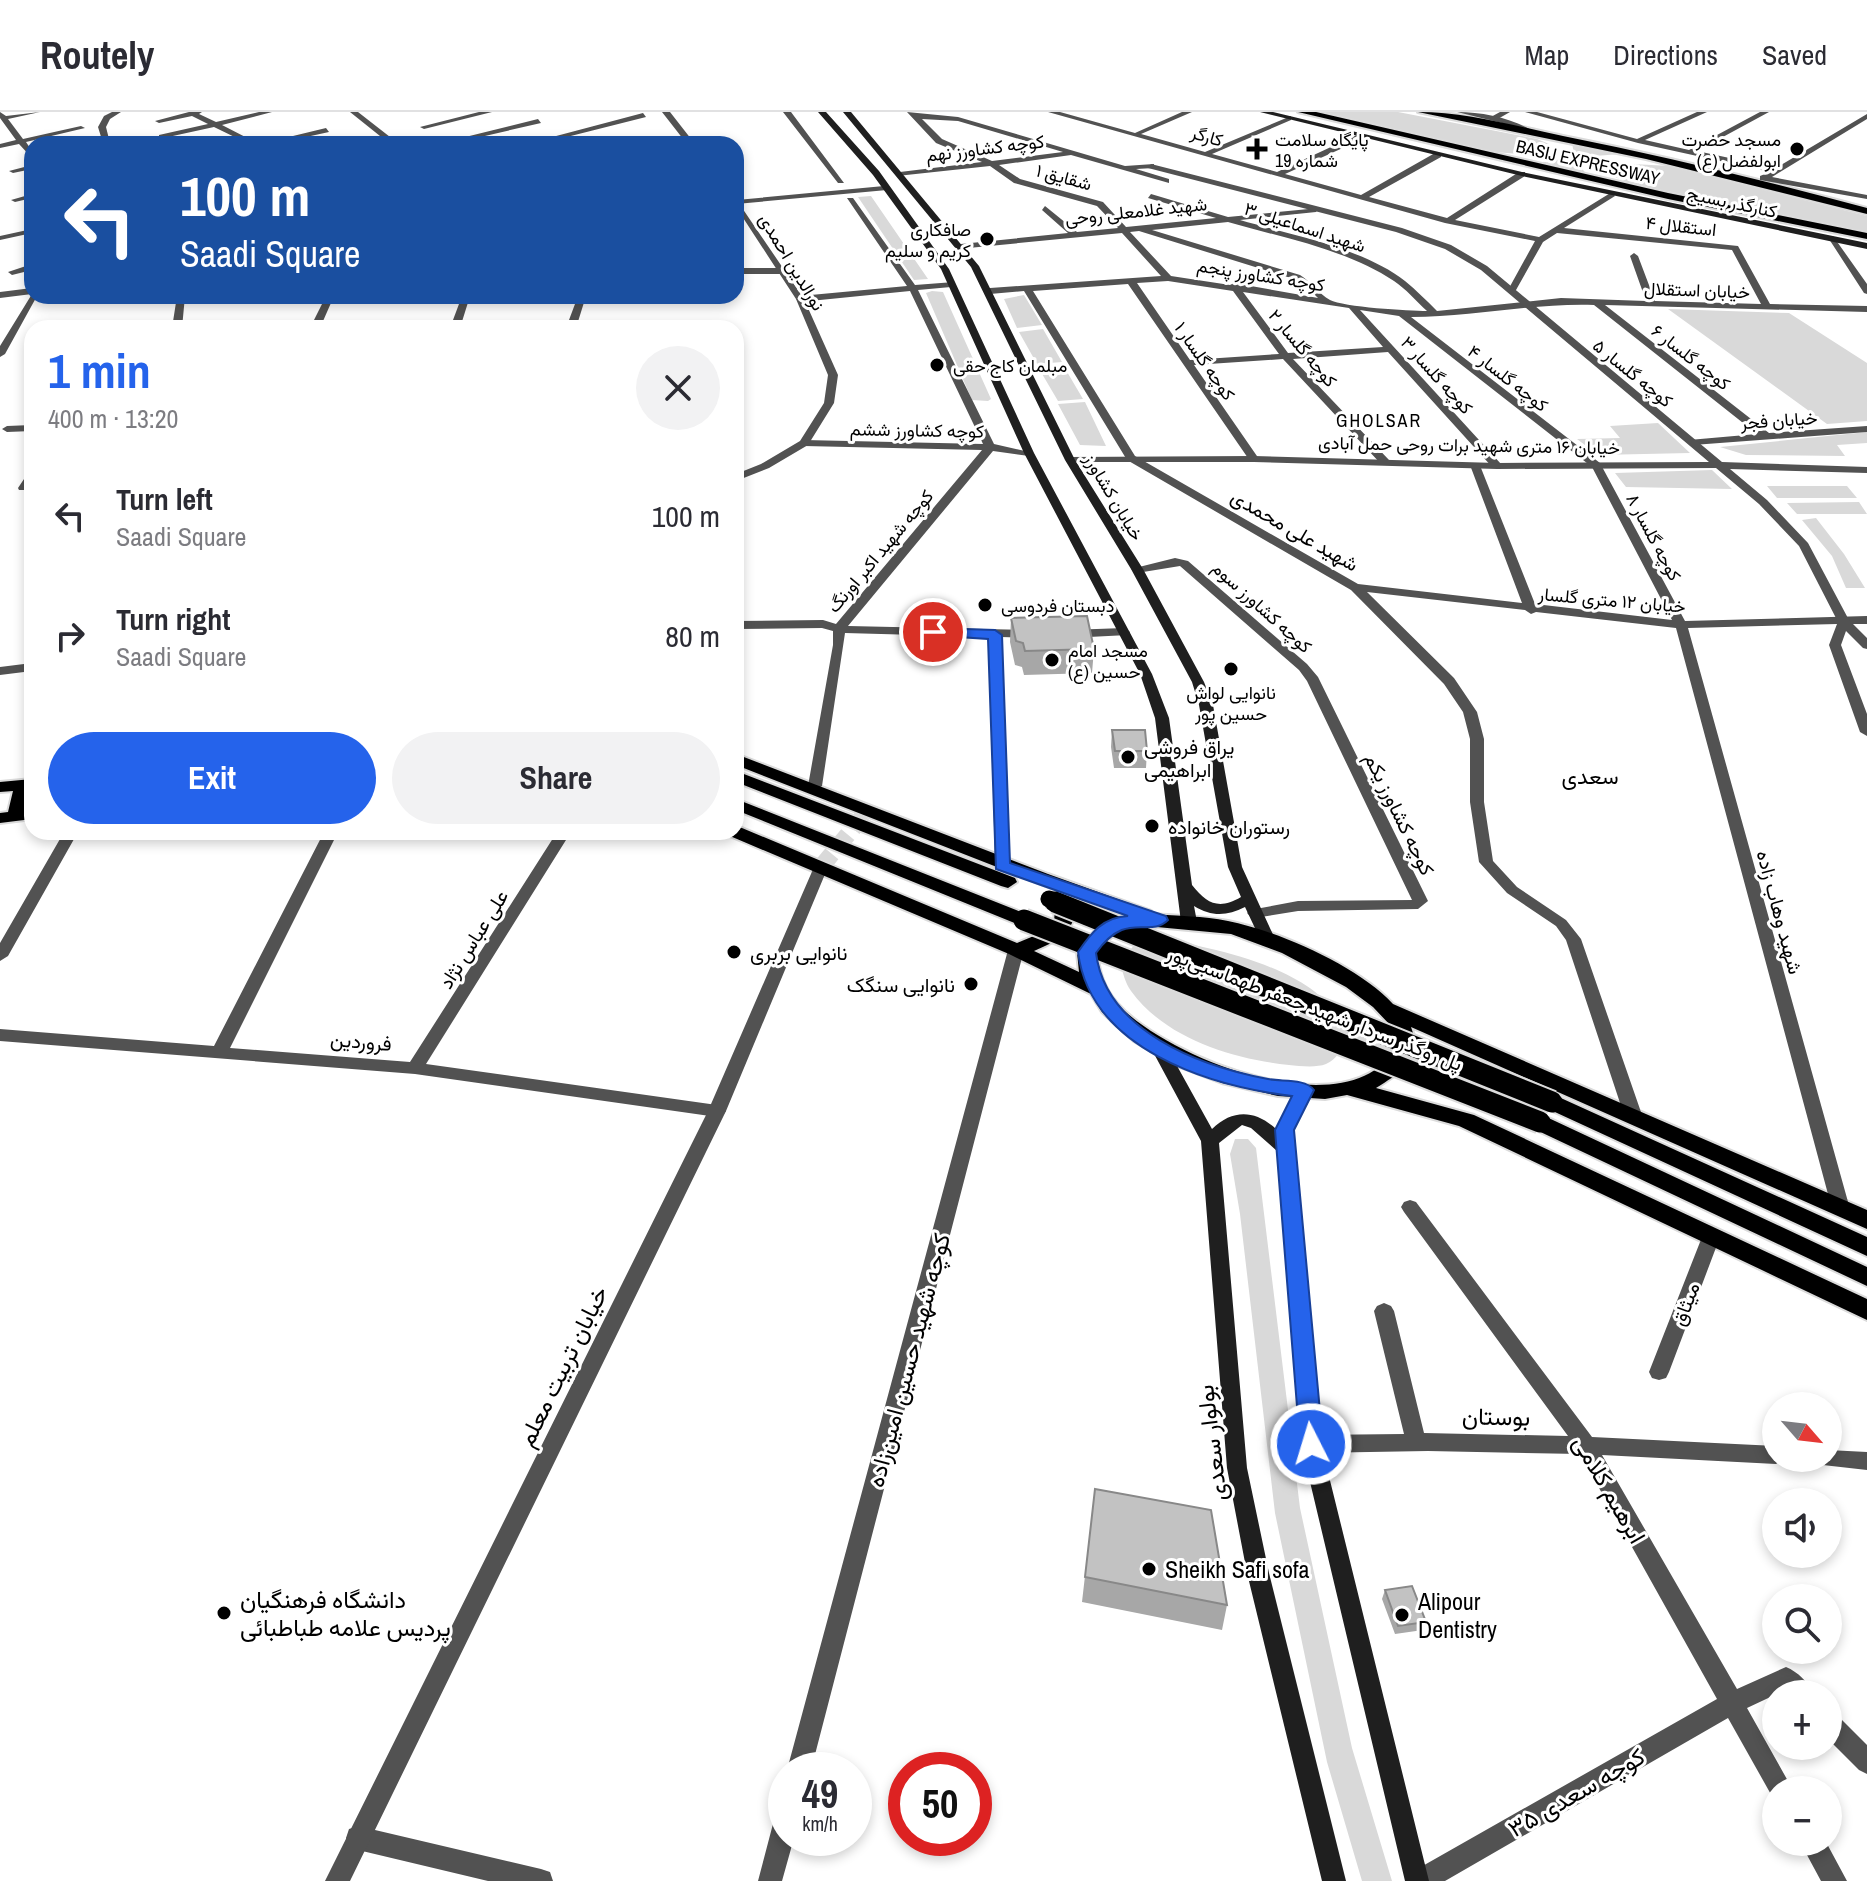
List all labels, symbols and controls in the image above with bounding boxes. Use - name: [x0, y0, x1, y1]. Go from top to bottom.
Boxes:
- text: Routely: [40, 30, 154, 81]
- text: Map: [1525, 36, 1569, 74]
- text: Directions: [1613, 36, 1718, 74]
- text: Saved: [1762, 36, 1827, 74]
- street label: کارگر: [1187, 119, 1226, 152]
- place label: پایگاه سلامت شماره 19: [1275, 127, 1369, 173]
- place label: مسجد حضرت ابولفضل (ع): [1681, 127, 1781, 173]
- street label: کوچه کشاورز نهم: [924, 128, 1046, 168]
- street label: BASIJ EXPRESSWAY: [1514, 133, 1663, 191]
- marker: پایگاه سلامت شماره 19: [1246, 138, 1268, 160]
- marker: مسجد حضرت ابولفضل (ع): [1788, 140, 1806, 158]
- text: 100 m: [180, 158, 310, 233]
- street label: شقایق ۱: [1033, 158, 1095, 196]
- icon: left: [48, 168, 152, 272]
- street label: کنارگذر بسیج: [1685, 180, 1779, 224]
- street label: شهید غلامعلی روحی: [1064, 191, 1208, 231]
- street label: شهید اسماعیلی ۳: [1241, 196, 1369, 258]
- street label: نورالدین احمدی: [753, 209, 831, 315]
- street label: استقلال ۴: [1644, 210, 1718, 242]
- place label: صافکاری کریم و سلیم: [885, 217, 971, 263]
- text: Saadi Square: [180, 230, 361, 278]
- marker: صافکاری کریم و سلیم: [978, 230, 996, 248]
- street label: کوچه کشاورز پنجم: [1195, 253, 1327, 297]
- street label: خیابان استقلال: [1644, 276, 1750, 304]
- street label: کوچه گلسار ۲: [1263, 304, 1343, 392]
- street label: کوچه گلسار ۱: [1169, 317, 1241, 405]
- street label: کوچه گلسار ۶: [1646, 318, 1736, 396]
- street label: کوچه گلسار ۳: [1395, 331, 1479, 419]
- street label: کوچه گلسار ۵: [1588, 333, 1678, 413]
- text: 1 min: [48, 338, 151, 403]
- street label: کوچه گلسار ۴: [1463, 339, 1553, 417]
- button: close: [636, 346, 720, 430]
- place label: مبلمان کاج حقی: [953, 353, 1067, 378]
- marker: مبلمان کاج حقی: [928, 356, 946, 374]
- text: 400 m · 13:20: [48, 401, 178, 436]
- street label: خیابان فجر: [1739, 405, 1818, 435]
- district label: GHOLSAR: [1336, 408, 1422, 433]
- street label: کوچه کشاورز ششم: [850, 416, 984, 444]
- street label: خیابان ۱۶ متری شهید برات روحی حمل آبادی: [1318, 430, 1620, 460]
- street label: خیابان کشاورز: [1078, 448, 1150, 545]
- text: Turn left: [116, 479, 213, 519]
- street label: شهید علی محمدی: [1226, 483, 1364, 577]
- street label: کوچه شهید اکبر اورنگ: [821, 484, 939, 618]
- street label: کوچه گلسار ۸: [1620, 489, 1688, 585]
- icon: left: [48, 494, 92, 538]
- text: 100 m: [652, 496, 720, 536]
- text: Saadi Square: [116, 519, 246, 554]
- street label: کوچه کشاورز سوم: [1207, 555, 1317, 659]
- street label: خیابان ۱۲ متری گلسار: [1536, 581, 1687, 619]
- place label: دبستان فردوسی: [1001, 593, 1114, 618]
- marker: دبستان فردوسی: [976, 596, 994, 614]
- pin: [899, 598, 967, 666]
- text: Turn right: [116, 599, 230, 639]
- icon: arrive: [911, 610, 955, 654]
- icon: right: [48, 614, 92, 658]
- text: 80 m: [665, 616, 720, 656]
- place label: مسجد امام حسین (ع): [1068, 638, 1148, 684]
- text: Saadi Square: [116, 639, 246, 674]
- marker: مسجد امام حسین (ع): [1043, 651, 1061, 669]
- marker: نانوایی لواش حسین پور: [1222, 660, 1240, 678]
- place label: نانوایی لواش حسین پور: [1186, 680, 1276, 726]
- button: Exit: [48, 732, 376, 824]
- button: Share: [392, 732, 720, 824]
- place label: یراق فروشی ابراهیمی: [1144, 733, 1235, 783]
- marker: یراق فروشی ابراهیمی: [1119, 748, 1137, 766]
- street label: کوچه کشاورز یکم: [1358, 748, 1441, 880]
- district label: سعدی: [1561, 761, 1619, 791]
- place label: رستوران خانواده: [1168, 813, 1290, 840]
- marker: رستوران خانواده: [1143, 817, 1161, 835]
- street label: شهید وهاب زاده: [1750, 847, 1810, 977]
- street label: علی عباس نژاد: [432, 884, 514, 994]
- place label: نانوایی بربری: [750, 939, 848, 966]
- street label: پل روگذر سردار شهید جعفر طهماسبی‌پور: [1162, 939, 1467, 1078]
- marker: نانوایی بربری: [725, 943, 743, 961]
- place label: نانوایی سنگک: [847, 971, 955, 998]
- marker: نانوایی سنگک: [962, 975, 980, 993]
- street label: فروردین: [329, 1025, 393, 1057]
- street label: کوچه شهید حسین امین‌زاده: [859, 1229, 958, 1491]
- street label: میثاق: [1664, 1278, 1706, 1330]
- street label: خیابان تربیت معلم: [509, 1280, 616, 1452]
- street label: بولوار سعدی: [1188, 1383, 1234, 1503]
- north arrow: [1762, 1392, 1842, 1472]
- map controls: [1762, 1392, 1842, 1856]
- street label: بوستان: [1462, 1399, 1530, 1433]
- position arrow: [1269, 1402, 1353, 1486]
- street label: ابرهیم کلامی: [1565, 1429, 1654, 1549]
- button: sound: [1762, 1488, 1842, 1568]
- place label: Sheikh Safi sofa: [1165, 1553, 1309, 1585]
- marker: Sheikh Safi sofa: [1140, 1560, 1158, 1578]
- place label: دانشگاه فرهنگیان پردیس علامه طباطبائی: [240, 1583, 451, 1644]
- button: search: [1762, 1584, 1842, 1664]
- place label: Alipour Dentistry: [1417, 1585, 1497, 1645]
- marker: دانشگاه فرهنگیان پردیس علامه طباطبائی: [215, 1604, 233, 1622]
- marker: Alipour Dentistry: [1393, 1606, 1411, 1624]
- button: +: [1762, 1680, 1842, 1760]
- street label: کوچه سعدی ۳۵: [1502, 1740, 1651, 1845]
- speed limit sign: 50: [888, 1752, 992, 1856]
- text: 49: [802, 1767, 838, 1820]
- button: −: [1762, 1776, 1842, 1856]
- text: km/h: [802, 1810, 838, 1837]

